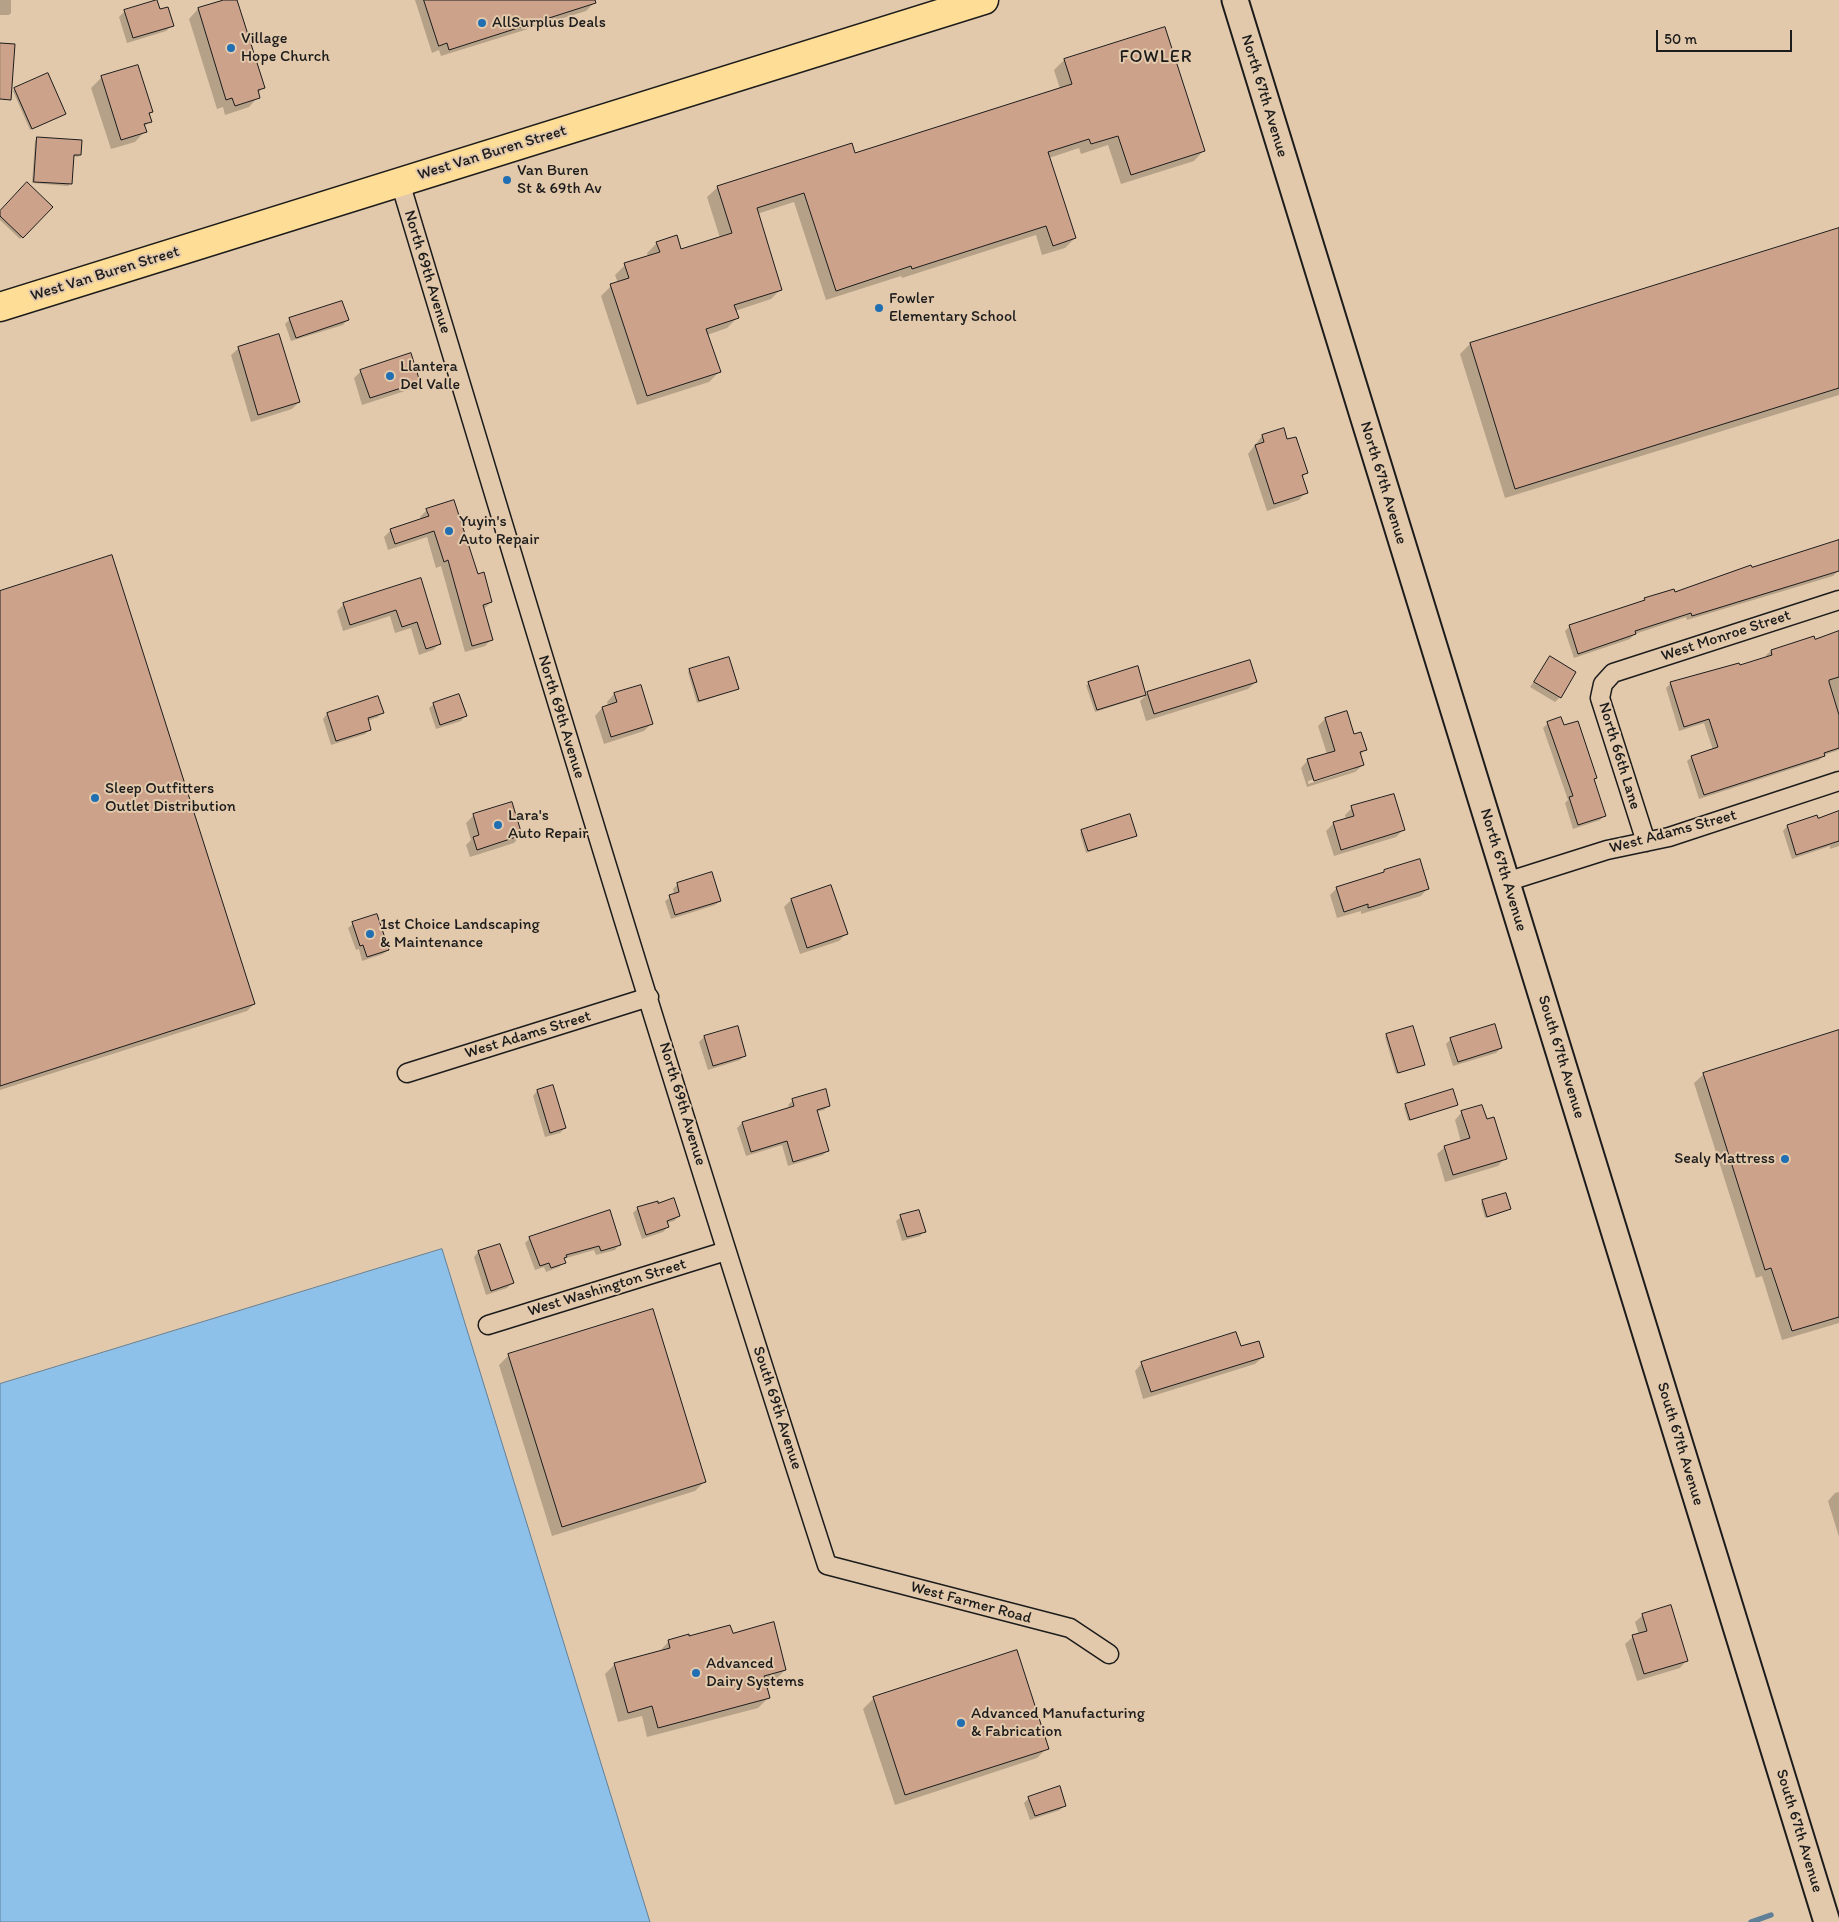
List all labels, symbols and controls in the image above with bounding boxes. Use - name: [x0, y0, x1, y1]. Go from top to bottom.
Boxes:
- place label: AllSurplus Deals: [492, 13, 606, 33]
- marker: AllSurplus Deals: [476, 17, 488, 29]
- scale bar: [1659, 20, 1795, 52]
- place label: Village Hope Church: [241, 29, 330, 67]
- text: 50 m: [1664, 30, 1697, 48]
- street label: North 67th Avenue: [1236, 32, 1292, 160]
- marker: Village Hope Church: [225, 42, 237, 54]
- district label: FOWLER: [1118, 46, 1194, 68]
- street label: West Van Buren Street: [415, 121, 569, 185]
- place label: Van Buren St & 69th Av: [517, 161, 602, 199]
- marker: Van Buren St & 69th Av: [501, 174, 513, 186]
- street label: North 69th Avenue: [399, 208, 455, 336]
- street label: West Van Buren Street: [28, 242, 182, 306]
- place label: Fowler Elementary School: [889, 289, 1017, 327]
- marker: Fowler Elementary School: [873, 302, 885, 314]
- place label: Llantera Del Valle: [400, 357, 460, 395]
- marker: Llantera Del Valle: [384, 370, 396, 382]
- street label: North 67th Avenue: [1355, 419, 1411, 547]
- place label: Yuyin's Auto Repair: [459, 512, 539, 550]
- marker: Yuyin's Auto Repair: [443, 525, 455, 537]
- street label: West Monroe Street: [1659, 606, 1793, 666]
- street label: North 69th Avenue: [533, 653, 589, 781]
- street label: North 66th Lane: [1594, 700, 1644, 812]
- place label: Sleep Outfitters Outlet Distribution: [105, 779, 236, 817]
- marker: Sleep Outfitters Outlet Distribution: [89, 792, 101, 804]
- place label: Lara's Auto Repair: [508, 806, 588, 844]
- street label: North 67th Avenue: [1475, 806, 1531, 934]
- street label: West Adams Street: [1607, 806, 1739, 858]
- marker: Lara's Auto Repair: [492, 819, 504, 831]
- place label: 1st Choice Landscaping & Maintenance: [380, 915, 540, 953]
- marker: 1st Choice Landscaping & Maintenance: [364, 928, 376, 940]
- street label: South 67th Avenue: [1533, 993, 1589, 1121]
- street label: West Adams Street: [463, 1007, 593, 1063]
- street label: North 69th Avenue: [654, 1040, 710, 1168]
- place label: Sealy Mattress: [1674, 1149, 1775, 1169]
- marker: Sealy Mattress: [1779, 1153, 1791, 1165]
- street label: West Washington Street: [525, 1255, 689, 1321]
- street label: South 69th Avenue: [748, 1344, 806, 1472]
- street label: South 67th Avenue: [1652, 1380, 1708, 1508]
- street label: West Farmer Road: [908, 1578, 1034, 1628]
- place label: Advanced Dairy Systems: [706, 1654, 804, 1692]
- marker: Advanced Dairy Systems: [690, 1667, 702, 1679]
- place label: Advanced Manufacturing & Fabrication: [971, 1704, 1145, 1742]
- marker: Advanced Manufacturing & Fabrication: [955, 1717, 967, 1729]
- street label: South 67th Avenue: [1771, 1767, 1827, 1895]

